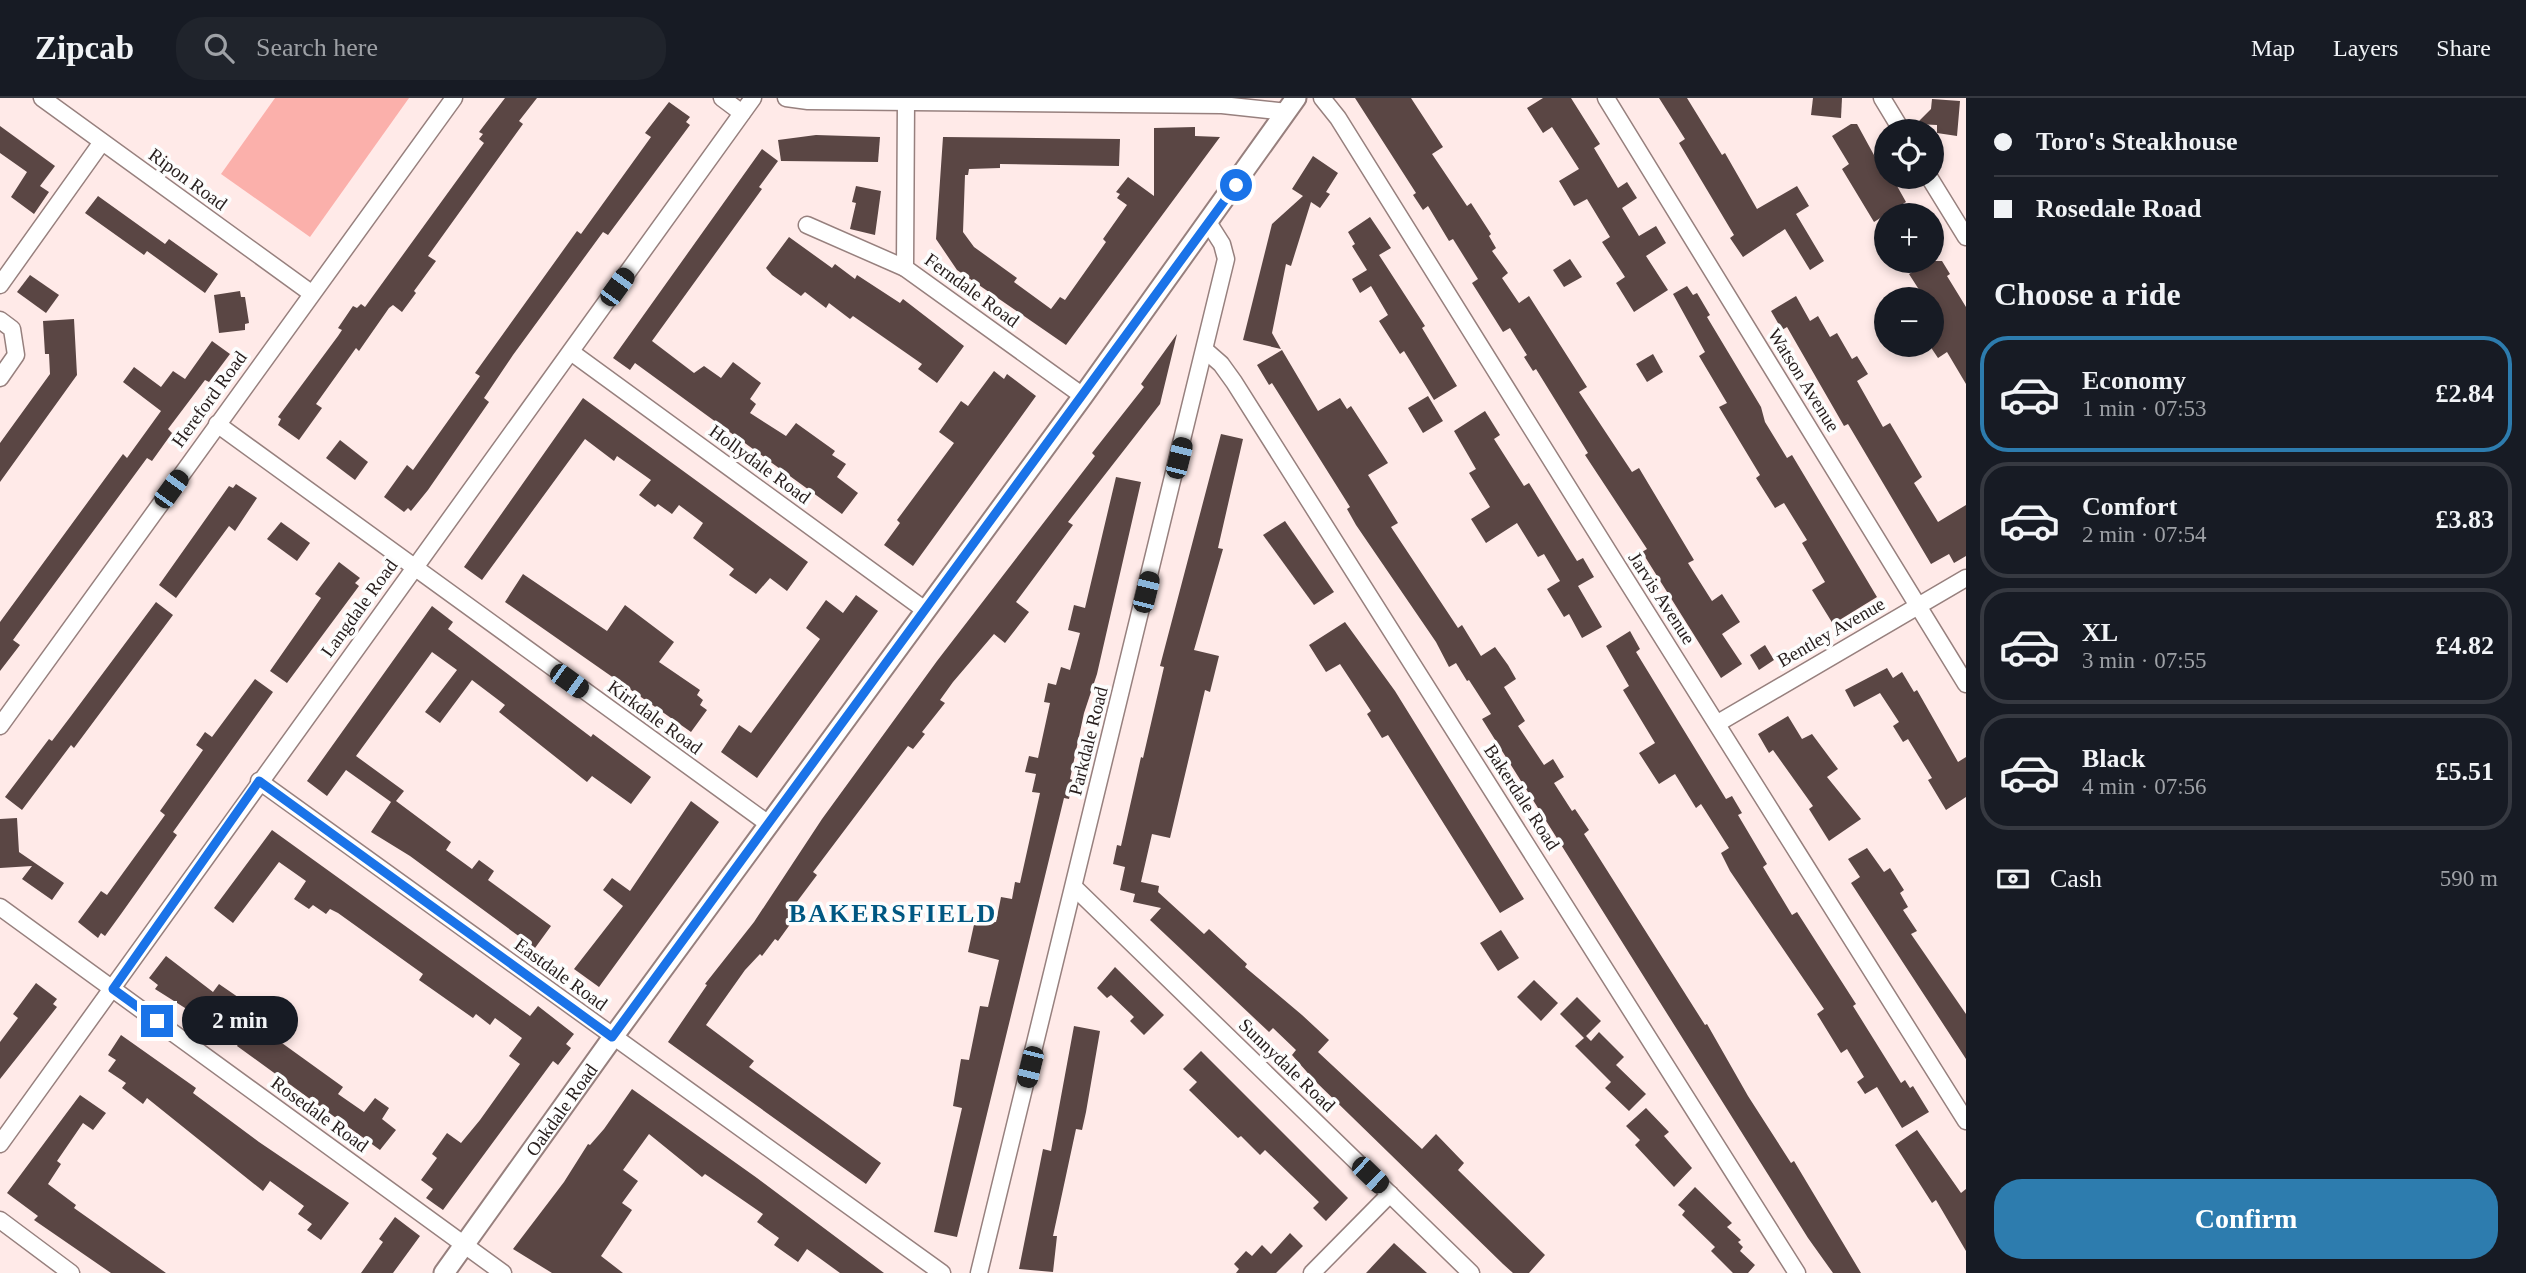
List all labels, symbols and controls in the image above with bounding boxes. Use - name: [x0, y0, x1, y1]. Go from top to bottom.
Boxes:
- search box: [176, 17, 666, 80]
- icon: search: [200, 29, 238, 67]
- text: Zipcab: [35, 30, 134, 66]
- text: Search here: [256, 33, 378, 62]
- text: Map: [2251, 35, 2295, 61]
- text: Layers: [2333, 35, 2398, 61]
- text: Share: [2436, 35, 2491, 61]
- map controls: [1874, 119, 1944, 357]
- button: locate: [1874, 119, 1944, 189]
- text: Toro's Steakhouse: [2036, 127, 2238, 156]
- street label: Ripon Road: [145, 144, 232, 215]
- route start: [1220, 169, 1252, 201]
- text: Rosedale Road: [2036, 194, 2201, 223]
- button: +: [1874, 203, 1944, 273]
- street label: Ferndale Road: [921, 249, 1024, 332]
- car: [597, 264, 638, 310]
- text: Choose a ride: [1994, 276, 2181, 312]
- button: −: [1874, 287, 1944, 357]
- street label: Watson Avenue: [1764, 324, 1844, 436]
- street label: Hereford Road: [167, 347, 251, 451]
- icon: car: [1998, 363, 2061, 426]
- text: Economy: [2082, 366, 2186, 395]
- text: £2.84: [2436, 379, 2494, 408]
- text: 1 min · 07:53: [2082, 396, 2207, 421]
- street label: Hollydale Road: [705, 420, 815, 508]
- car: [1164, 435, 1195, 481]
- car: [151, 466, 192, 512]
- icon: car: [1998, 489, 2061, 552]
- text: Comfort: [2082, 492, 2177, 521]
- text: £3.83: [2436, 505, 2494, 534]
- text: 2 min · 07:54: [2082, 522, 2207, 547]
- street label: Jarvis Avenue: [1624, 548, 1700, 648]
- street label: Langdale Road: [317, 555, 402, 661]
- car: [1131, 569, 1162, 615]
- street label: Bentley Avenue: [1774, 593, 1888, 671]
- icon: car: [1998, 615, 2061, 678]
- text: XL: [2082, 618, 2118, 647]
- text: £4.82: [2436, 631, 2494, 660]
- text: 3 min · 07:55: [2082, 648, 2207, 673]
- car: [546, 660, 593, 702]
- street label: Kirkdale Road: [604, 676, 707, 759]
- street label: Parkdale Road: [1064, 684, 1112, 798]
- street label: Bakerdale Road: [1480, 740, 1564, 854]
- icon: car: [1998, 741, 2061, 804]
- text: Black: [2082, 744, 2146, 773]
- text: £5.51: [2436, 757, 2494, 786]
- text: 4 min · 07:56: [2082, 774, 2207, 799]
- icon: cash: [1994, 860, 2032, 898]
- text: Cash: [2050, 864, 2102, 893]
- text: 590 m: [2440, 866, 2498, 891]
- district label: BAKERSFIELD: [789, 899, 997, 928]
- street label: Eastdale Road: [511, 933, 612, 1015]
- callout: 2 min: [182, 996, 297, 1046]
- route end: [141, 1005, 173, 1037]
- text: 2 min: [212, 1008, 268, 1033]
- street label: Sunnydale Road: [1235, 1014, 1340, 1116]
- car: [1015, 1044, 1046, 1090]
- street label: Oakdale Road: [521, 1059, 601, 1160]
- street label: Rosedale Road: [268, 1072, 373, 1156]
- car: [1348, 1153, 1393, 1197]
- button: Confirm: [1994, 1179, 2498, 1259]

